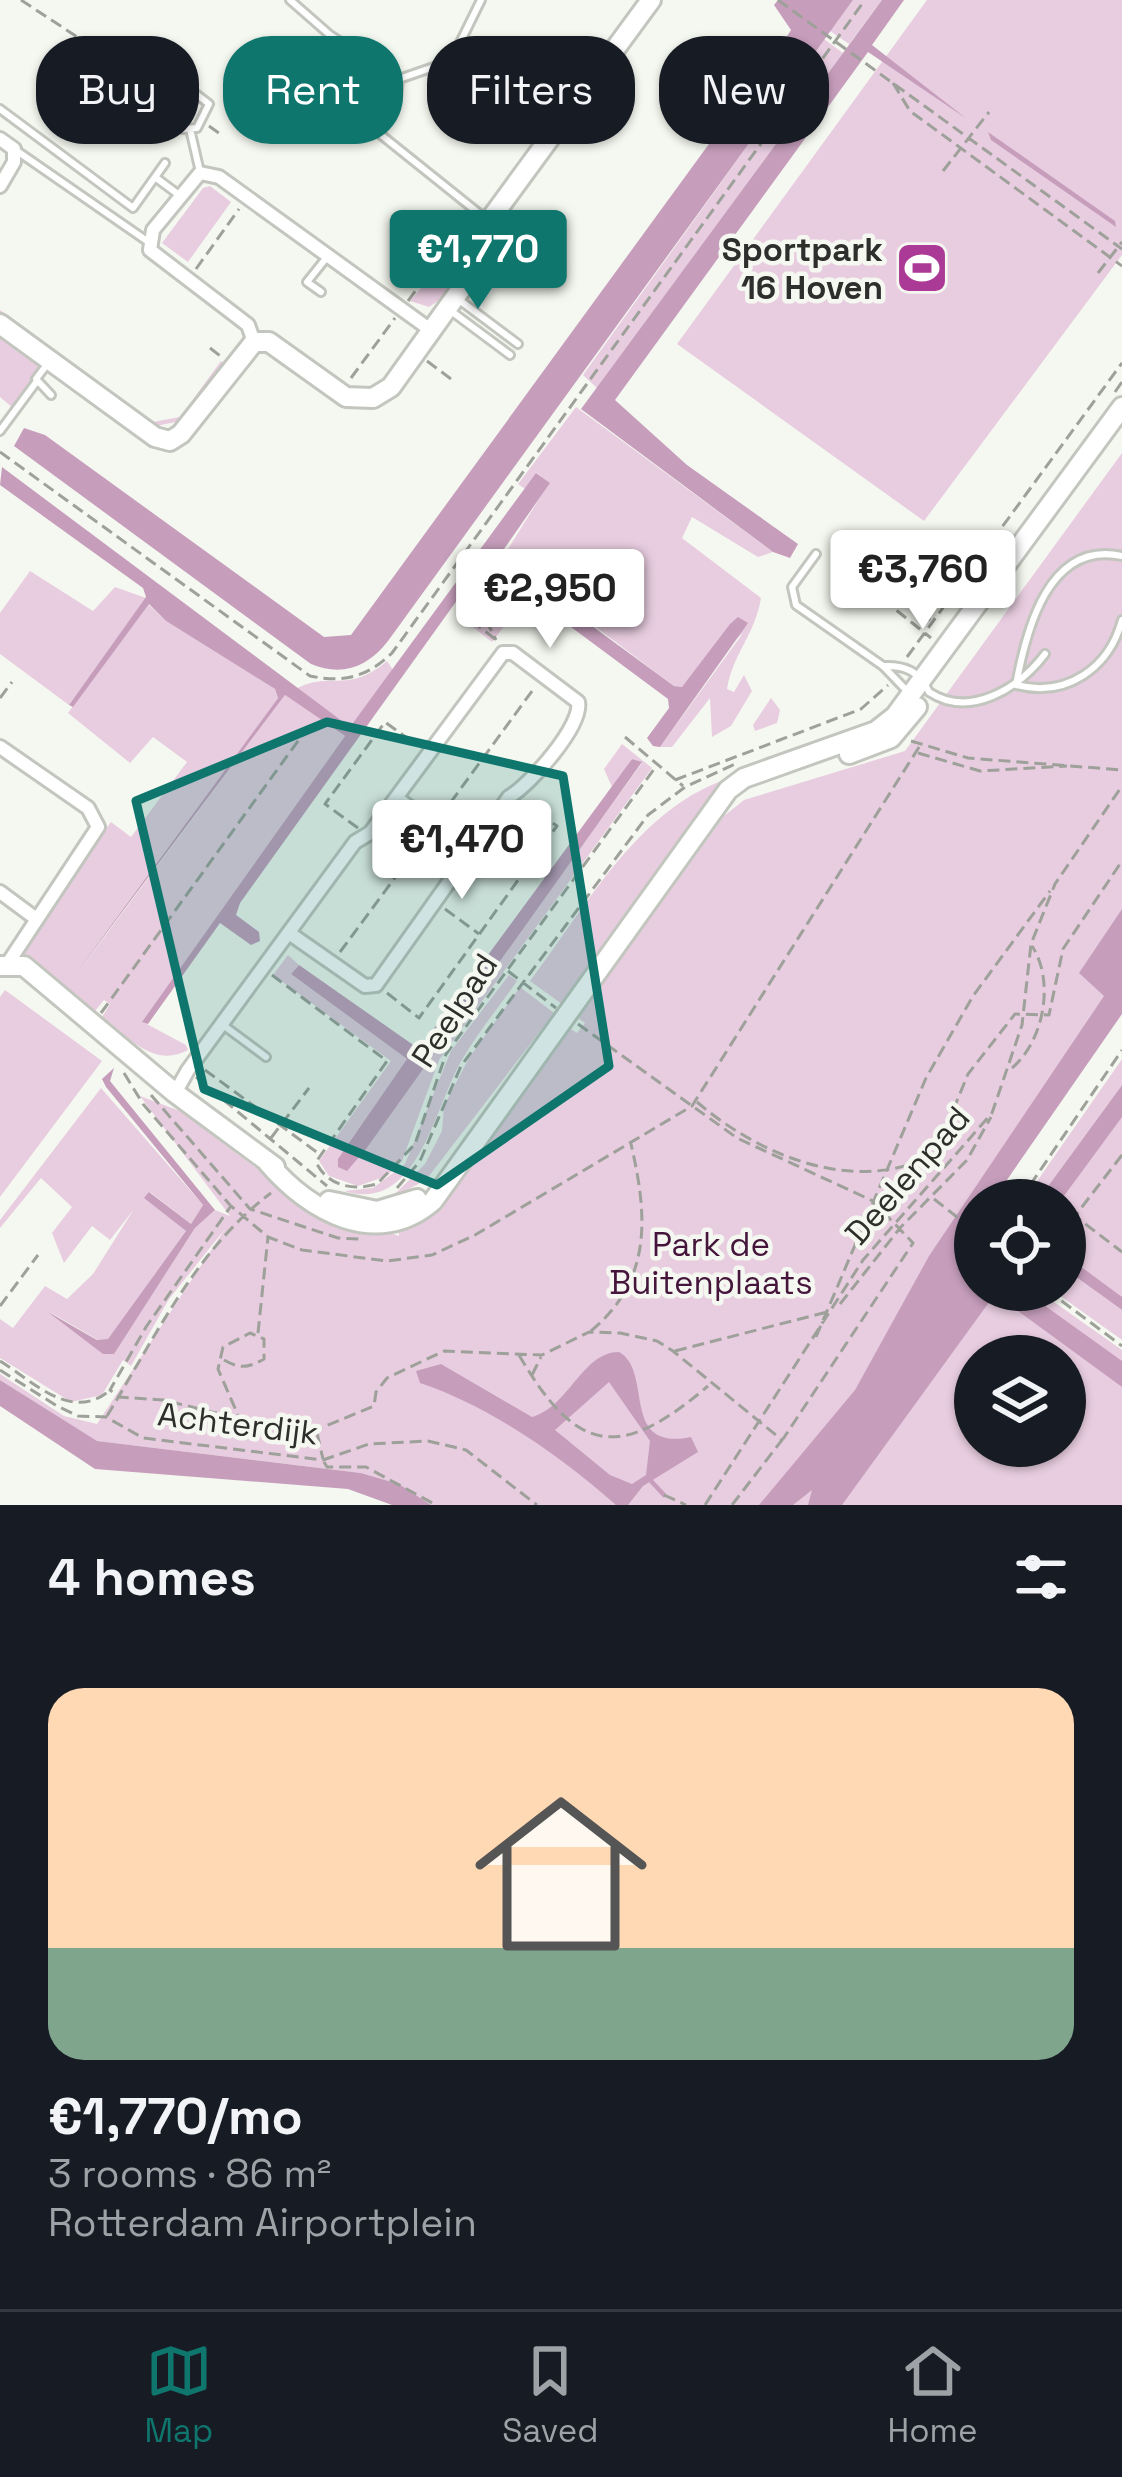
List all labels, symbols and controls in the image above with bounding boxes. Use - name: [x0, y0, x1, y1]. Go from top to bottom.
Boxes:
- chip: Buy: [36, 36, 199, 144]
- chip: Rent: [223, 36, 403, 144]
- chip: Filters: [427, 36, 635, 144]
- chip: New: [659, 36, 829, 144]
- pin: €1,770: [380, 210, 576, 312]
- text: €1,770: [417, 224, 539, 273]
- place label: Sportpark 16 Hoven: [722, 229, 883, 309]
- sports icon: Sportpark 16 Hoven: [894, 240, 950, 296]
- pin: €3,760: [825, 530, 1021, 632]
- text: €3,760: [857, 544, 989, 593]
- pin: €2,950: [452, 549, 648, 651]
- text: €2,950: [483, 563, 617, 612]
- pin: €1,470: [364, 800, 560, 902]
- text: €1,470: [399, 814, 525, 863]
- street label: Peelpad: [403, 946, 507, 1075]
- street label: Deelenpad: [836, 1098, 979, 1254]
- map controls: [954, 1179, 1086, 1467]
- button: locate: [954, 1179, 1086, 1311]
- park label: Park de Buitenplaats: [609, 1224, 813, 1304]
- button: layers: [954, 1335, 1086, 1467]
- street label: Achterdijk: [155, 1393, 321, 1455]
- icon: filters: [1008, 1544, 1074, 1610]
- text: 4 homes: [48, 1545, 256, 1610]
- icon: home: [453, 1766, 669, 1982]
- text: €1,770/mo: [48, 2084, 303, 2149]
- text: 3 rooms · 86 m²: [48, 2149, 331, 2198]
- text: Rotterdam Airportplein: [48, 2198, 477, 2247]
- tab: Map: [145, 2338, 213, 2452]
- tab: Saved: [502, 2338, 599, 2452]
- tab: Home: [888, 2338, 977, 2452]

